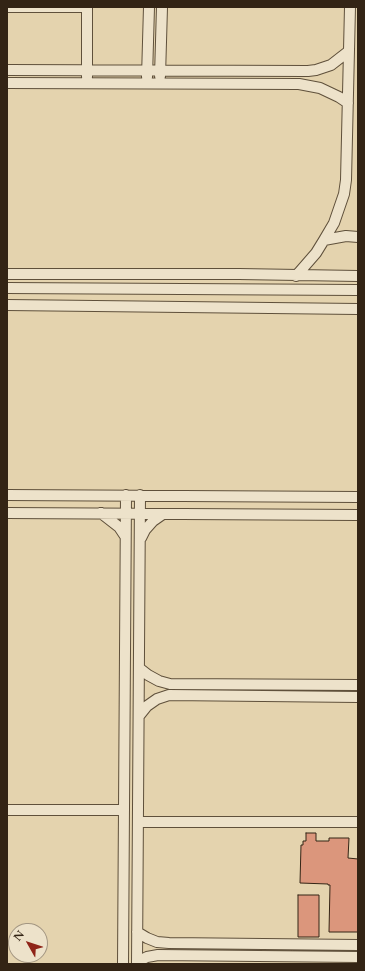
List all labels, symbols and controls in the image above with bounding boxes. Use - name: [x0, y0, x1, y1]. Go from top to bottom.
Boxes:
- north arrow: [8, 923, 48, 963]
- text: N: [10, 927, 28, 944]

